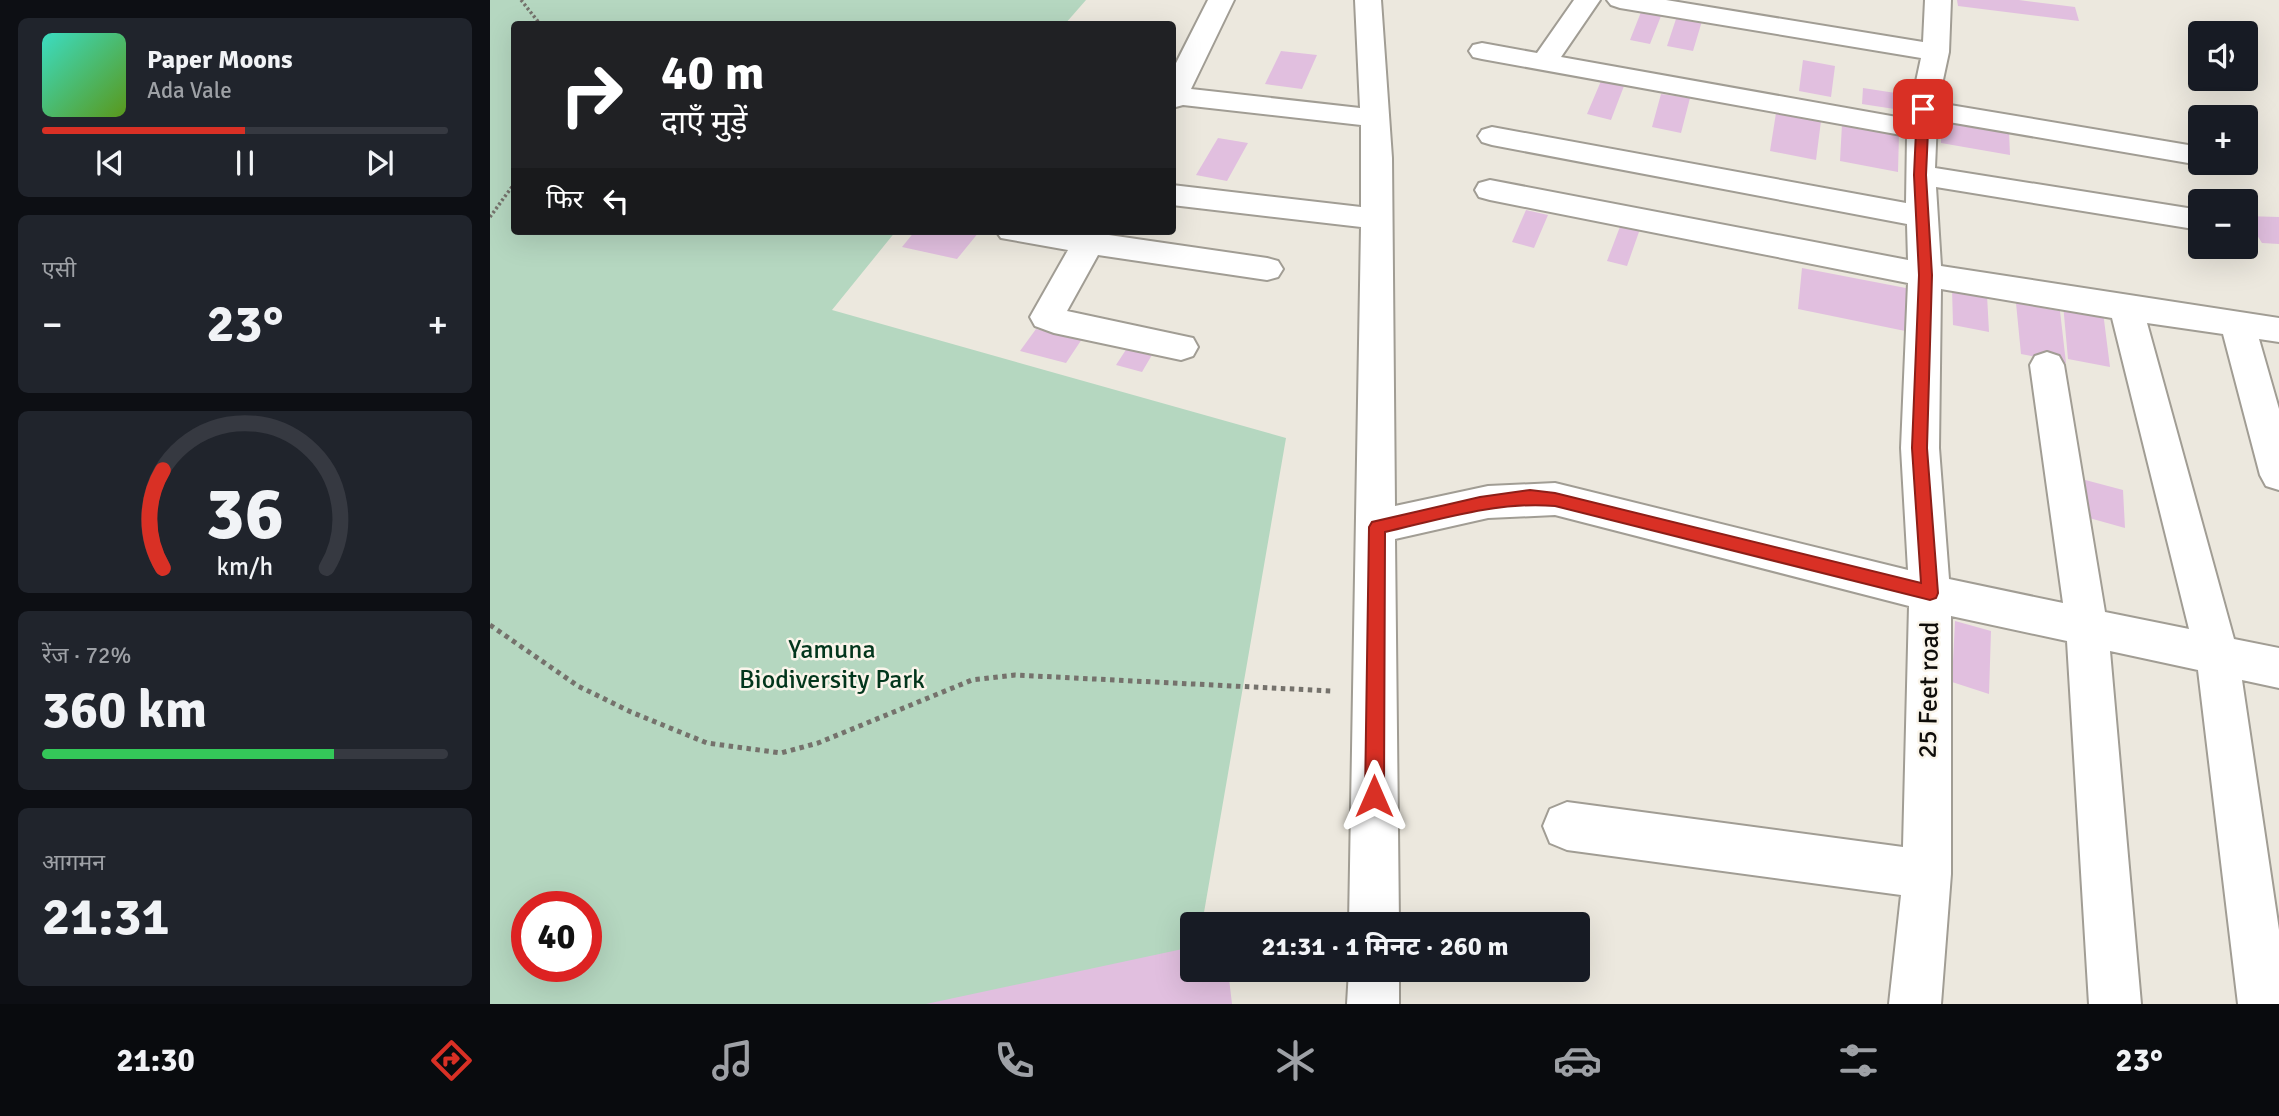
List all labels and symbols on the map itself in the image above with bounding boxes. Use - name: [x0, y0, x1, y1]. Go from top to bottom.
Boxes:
- pin: [1893, 79, 1953, 139]
- street label: 25 Feet road: [1912, 621, 1946, 759]
- park label: Yamuna Biodiversity Park: [739, 634, 925, 696]
- position arrow: [1337, 759, 1411, 833]
- speed limit sign: 40: [511, 891, 602, 982]

